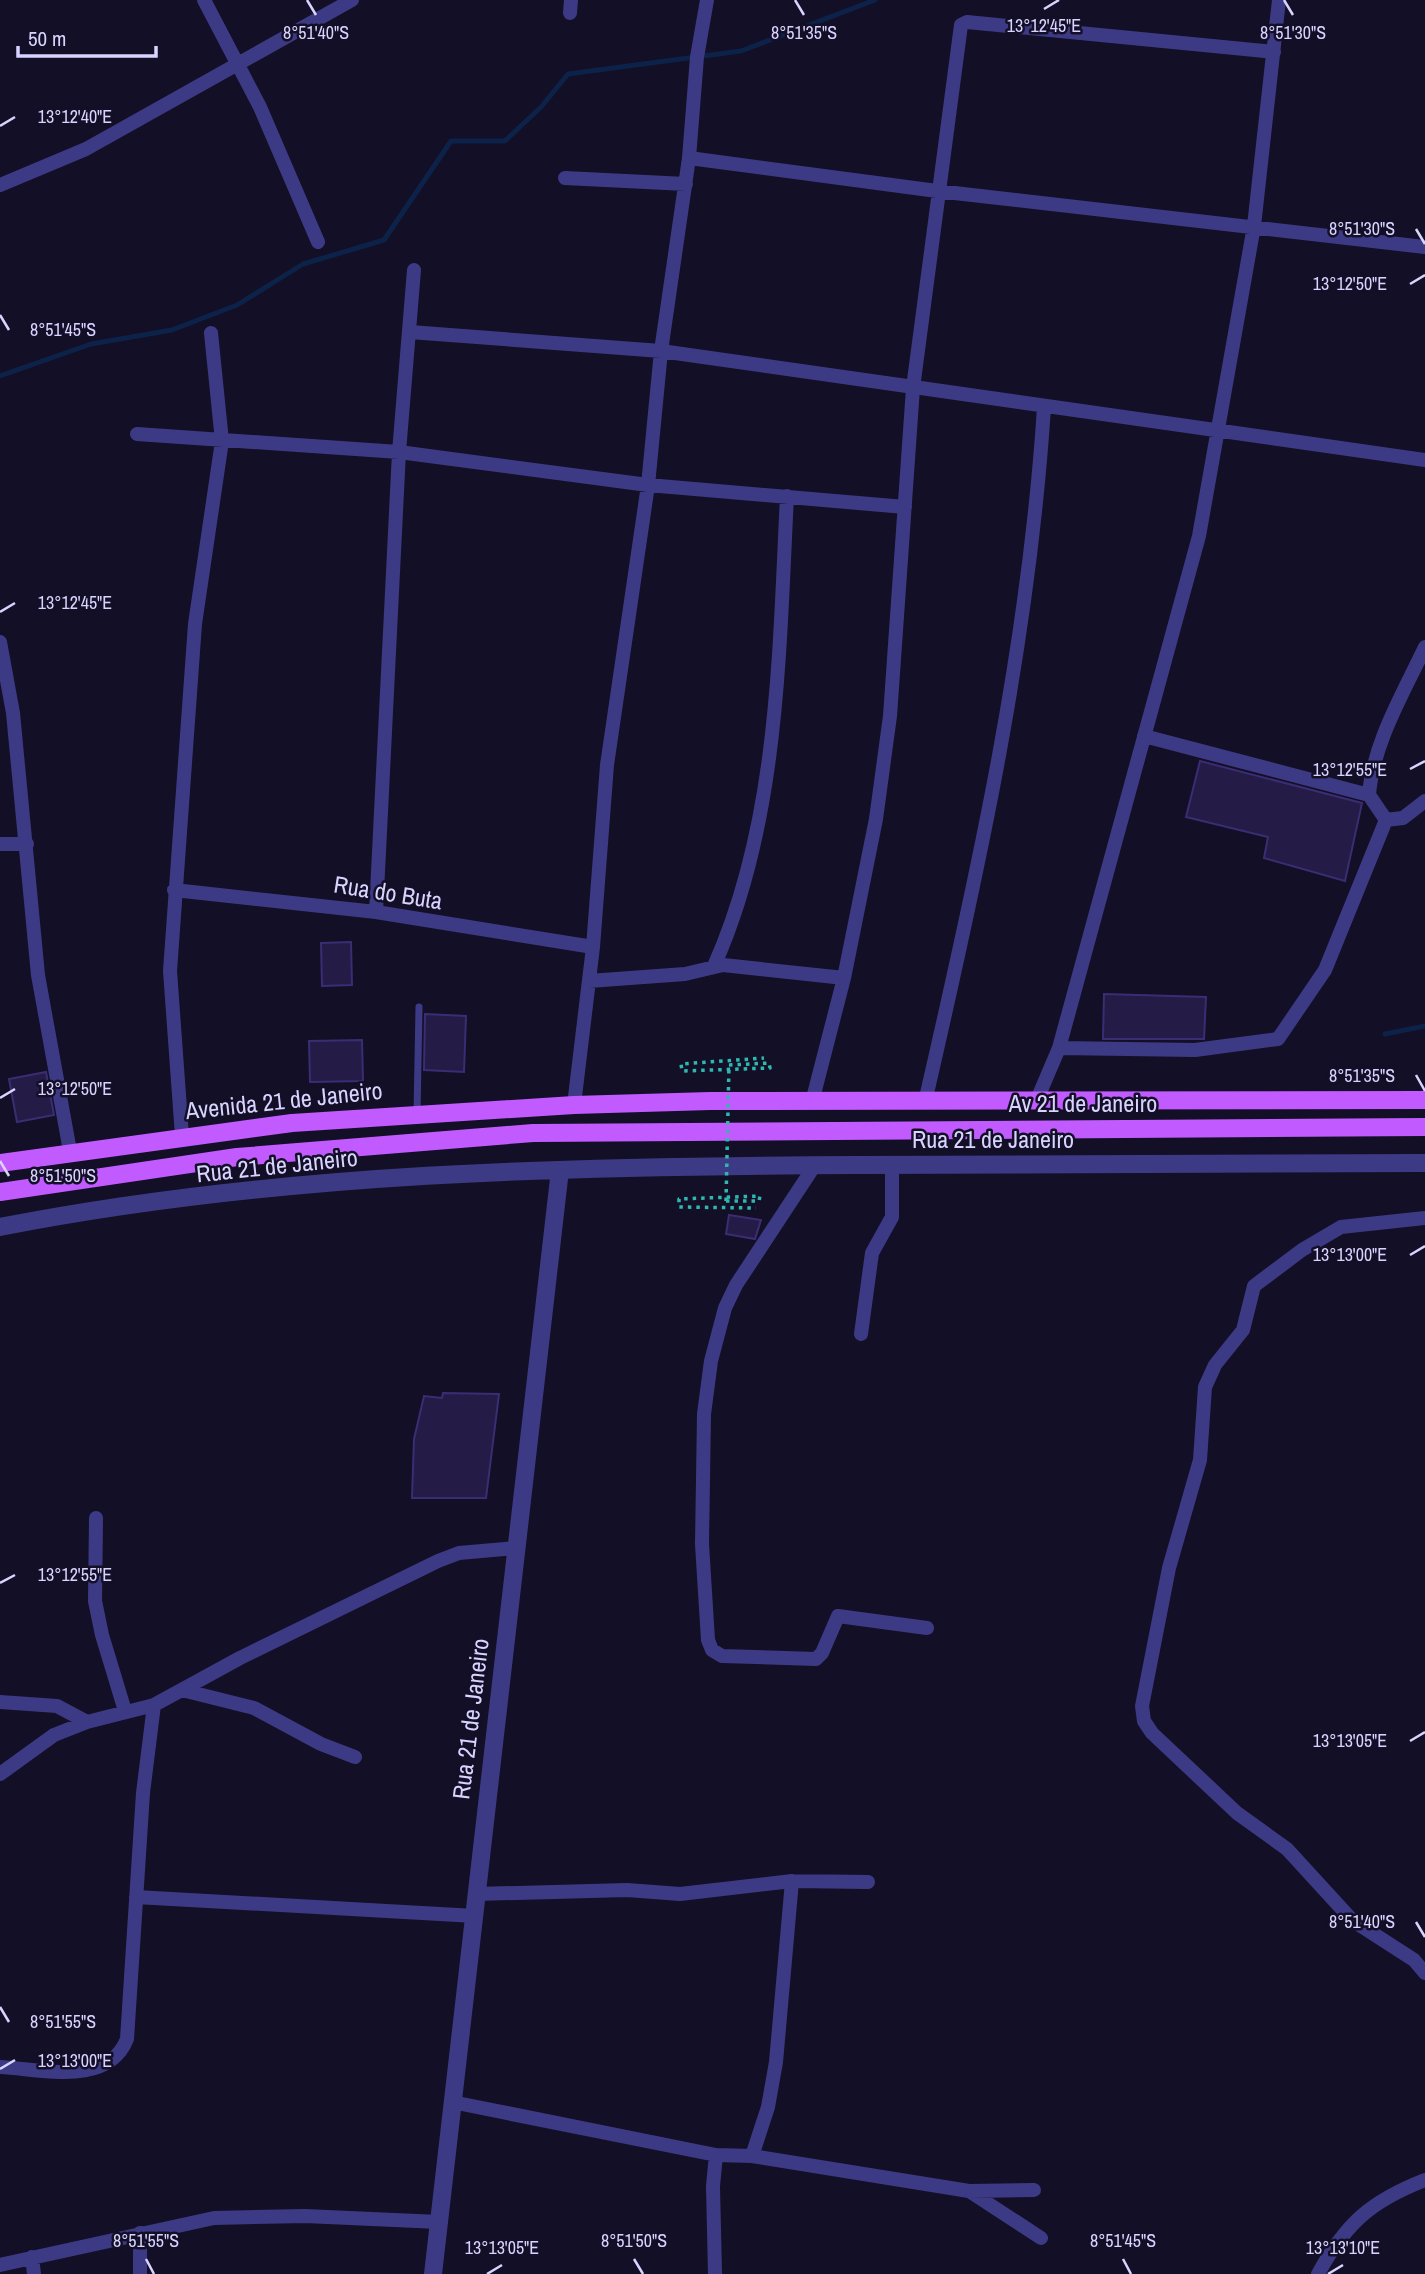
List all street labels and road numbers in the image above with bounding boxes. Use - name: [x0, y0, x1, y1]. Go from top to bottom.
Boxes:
- street label: Rua do Buta: [332, 868, 445, 916]
- street label: Avenida 21 de Janeiro: [183, 1074, 384, 1126]
- street label: Av 21 de Janeiro: [1008, 1087, 1157, 1119]
- street label: Rua 21 de Janeiro: [912, 1123, 1074, 1155]
- street label: Rua 21 de Janeiro: [195, 1141, 359, 1189]
- street label: Rua 21 de Janeiro: [444, 1637, 496, 1801]

